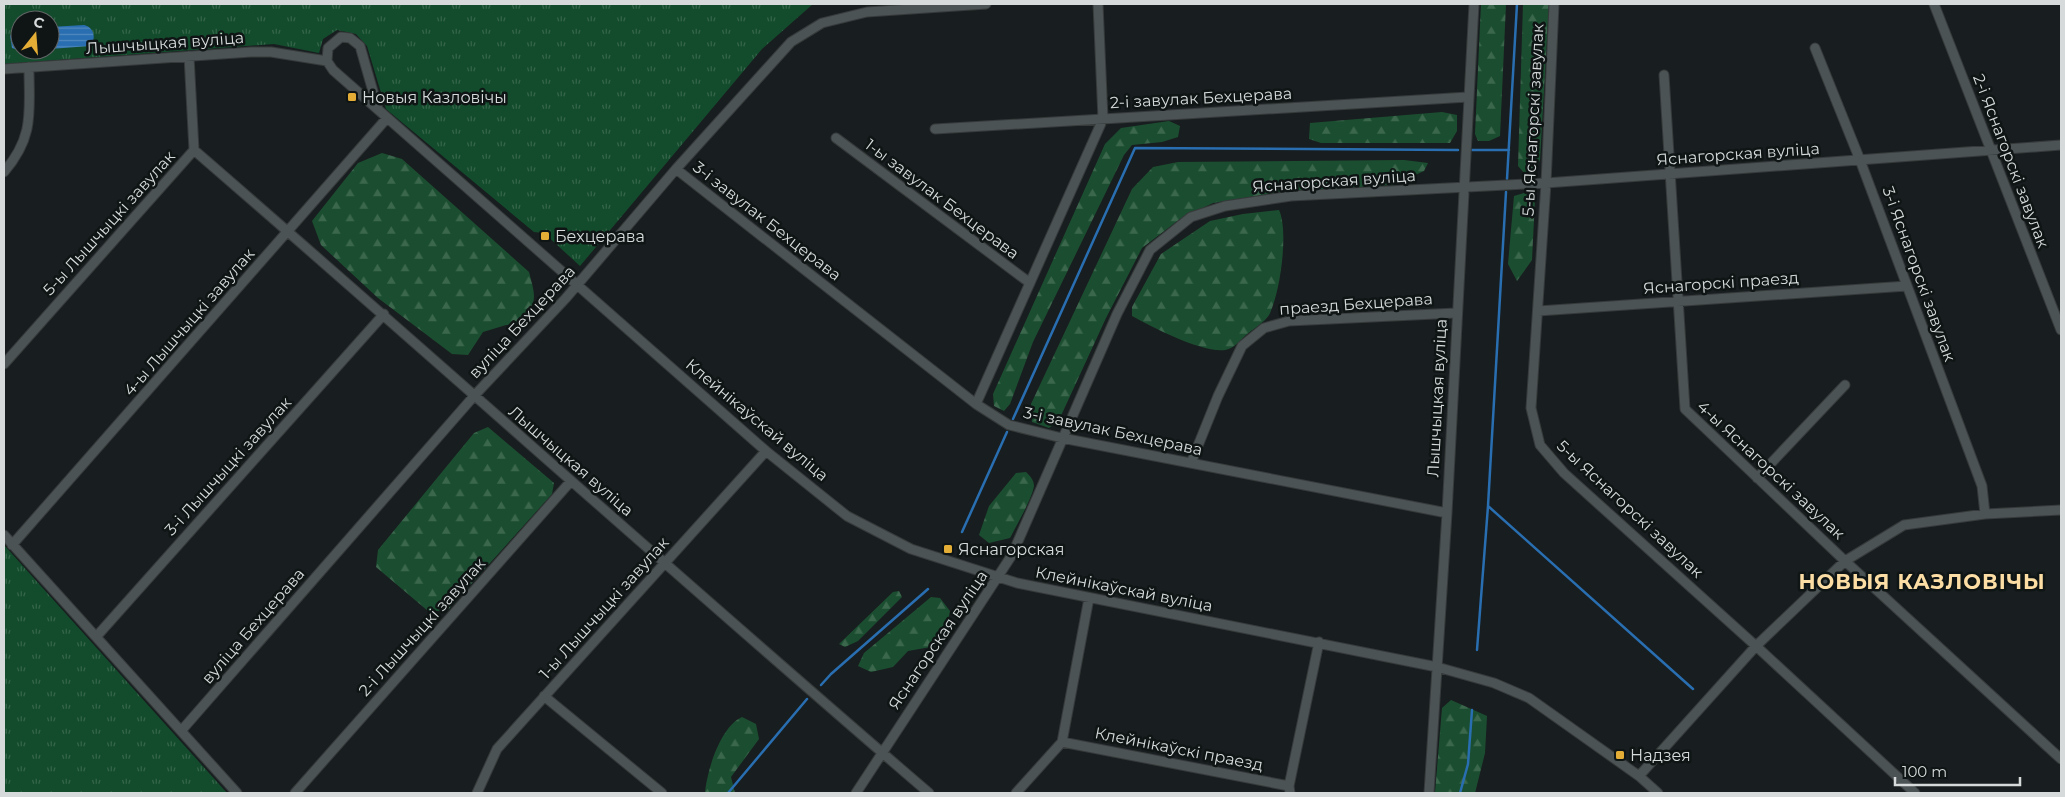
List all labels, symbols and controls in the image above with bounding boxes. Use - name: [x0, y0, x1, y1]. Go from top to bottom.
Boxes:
- north arrow: [10, 10, 60, 60]
- text: С: [31, 12, 46, 33]
- street label: 5-ы Яснагорскі завулак: [1518, 22, 1548, 217]
- street label: Лышчыцкая вуліца: [85, 28, 245, 58]
- street label: 2-і Яснагорскі завулак: [1969, 71, 2053, 251]
- street label: 2-і завулак Бехцерава: [1109, 84, 1293, 112]
- place label: Новыя Казловічы: [362, 88, 507, 107]
- marker: Новыя Казловічы: [346, 91, 358, 103]
- street label: 1-ы завулак Бехцерава: [861, 135, 1023, 263]
- street label: Яснагорская вуліца: [1656, 139, 1820, 169]
- street label: 5-ы Лышчыцкі завулак: [39, 146, 179, 299]
- street label: 3-і завулак Бехцерава: [689, 157, 845, 285]
- street label: Яснагорская вуліца: [1252, 166, 1416, 196]
- street label: 3-і Яснагорскі завулак: [1878, 184, 1960, 365]
- place label: Бехцерава: [555, 227, 645, 246]
- marker: Бехцерава: [539, 230, 551, 242]
- street label: 4-ы Лышчыцкі завулак: [120, 244, 259, 400]
- street label: вуліца Бехцерава: [465, 262, 579, 382]
- street label: Яснагорскі праезд: [1643, 268, 1799, 298]
- street label: праезд Бехцерава: [1279, 289, 1433, 319]
- street label: Лышчыцкая вуліца: [1423, 318, 1451, 478]
- street label: Клейнікаўскай вуліца: [682, 355, 832, 485]
- street label: 3-і Лышчыцкі завулак: [161, 392, 296, 539]
- street label: 4-ы Яснагорскі завулак: [1693, 397, 1849, 544]
- street label: Лышчыцкая вуліца: [505, 402, 637, 520]
- street label: 3-і завулак Бехцерава: [1022, 403, 1204, 459]
- street label: 5-ы Яснагорскі завулак: [1553, 436, 1708, 582]
- street label: 1-ы Лышчыцкі завулак: [535, 533, 673, 683]
- place label: Яснагорская: [958, 540, 1064, 559]
- marker: Яснагорская: [942, 543, 954, 555]
- street label: 2-і Лышчыцкі завулак: [355, 553, 490, 700]
- street label: Клейнікаўскай вуліца: [1034, 562, 1214, 616]
- street label: вуліца Бехцерава: [198, 564, 308, 688]
- street label: Яснагорская вуліца: [884, 567, 992, 713]
- district label: НОВЫЯ КАЗЛОВІЧЫ: [1798, 569, 2046, 594]
- street label: Клейнікаўскі праезд: [1093, 723, 1265, 775]
- place label: Надзея: [1630, 746, 1691, 765]
- marker: Надзея: [1614, 749, 1626, 761]
- scale bar: [1895, 754, 2020, 786]
- text: 100 m: [1902, 762, 1947, 781]

